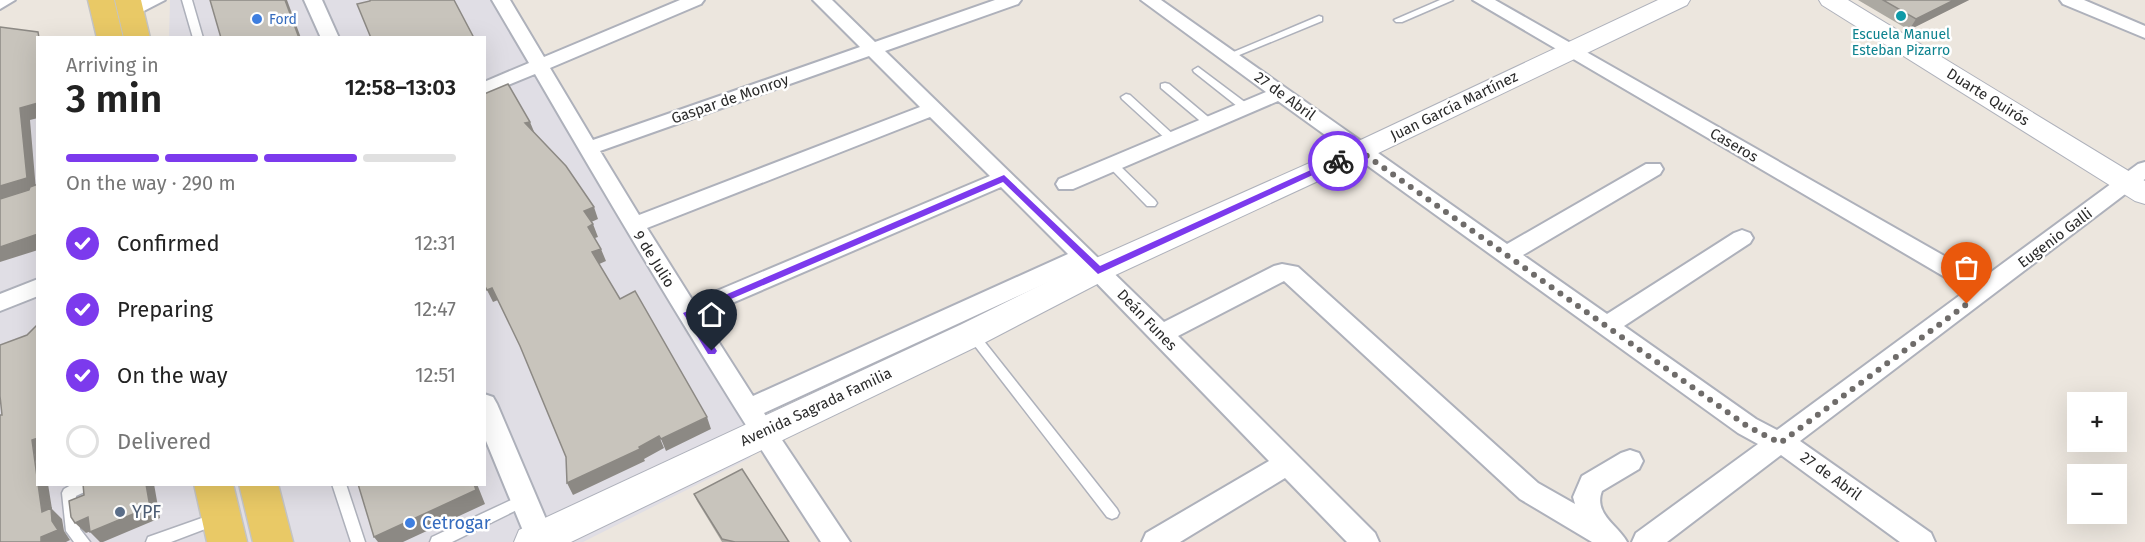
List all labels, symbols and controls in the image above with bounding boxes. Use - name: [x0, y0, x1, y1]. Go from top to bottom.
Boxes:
- marker: Escuela Manuel Esteban Pizarro: [1894, 9, 1908, 23]
- place label: Ford: [269, 11, 297, 28]
- marker: Ford: [250, 12, 264, 26]
- place label: Escuela Manuel Esteban Pizarro: [1852, 26, 1950, 59]
- text: Arriving in: [66, 53, 159, 77]
- street label: Duarte Quirós: [1943, 64, 2033, 130]
- street label: Juan García Martínez: [1387, 67, 1521, 145]
- street label: 27 de Abril: [1251, 68, 1319, 124]
- street label: Gaspar de Monroy: [669, 70, 792, 128]
- text: 12:58–13:03: [345, 74, 456, 101]
- text: 3 min: [66, 76, 162, 122]
- street label: Caseros: [1707, 124, 1761, 166]
- courier: [1308, 131, 1368, 191]
- icon: bike: [1322, 145, 1355, 178]
- text: On the way · 290 m: [66, 171, 236, 195]
- street label: Eugenio Galli: [2014, 204, 2096, 272]
- icon: check: [66, 227, 99, 260]
- street label: 9 de Julio: [629, 227, 679, 291]
- text: Confirmed: [117, 230, 220, 257]
- text: 12:31: [414, 231, 456, 255]
- pin: [1941, 242, 1992, 304]
- icon: bag: [1950, 251, 1983, 284]
- street label: Deán Funes: [1113, 286, 1181, 354]
- pin: [686, 289, 737, 351]
- icon: check: [66, 293, 99, 326]
- text: Preparing: [117, 296, 213, 323]
- text: 12:47: [414, 297, 456, 321]
- icon: home: [695, 298, 728, 331]
- icon: check: [66, 359, 99, 392]
- text: On the way: [117, 362, 228, 389]
- text: 12:51: [415, 363, 456, 387]
- street label: Avenida Sagrada Familia: [737, 364, 895, 450]
- map controls: [2067, 392, 2127, 524]
- button: +: [2067, 392, 2127, 452]
- text: Delivered: [117, 428, 212, 455]
- street label: 27 de Abril: [1797, 448, 1865, 504]
- button: −: [2067, 464, 2127, 524]
- place label: YPF: [132, 501, 161, 523]
- marker: YPF: [113, 505, 127, 519]
- place label: Cetrogar: [422, 512, 491, 534]
- marker: Cetrogar: [403, 516, 417, 530]

